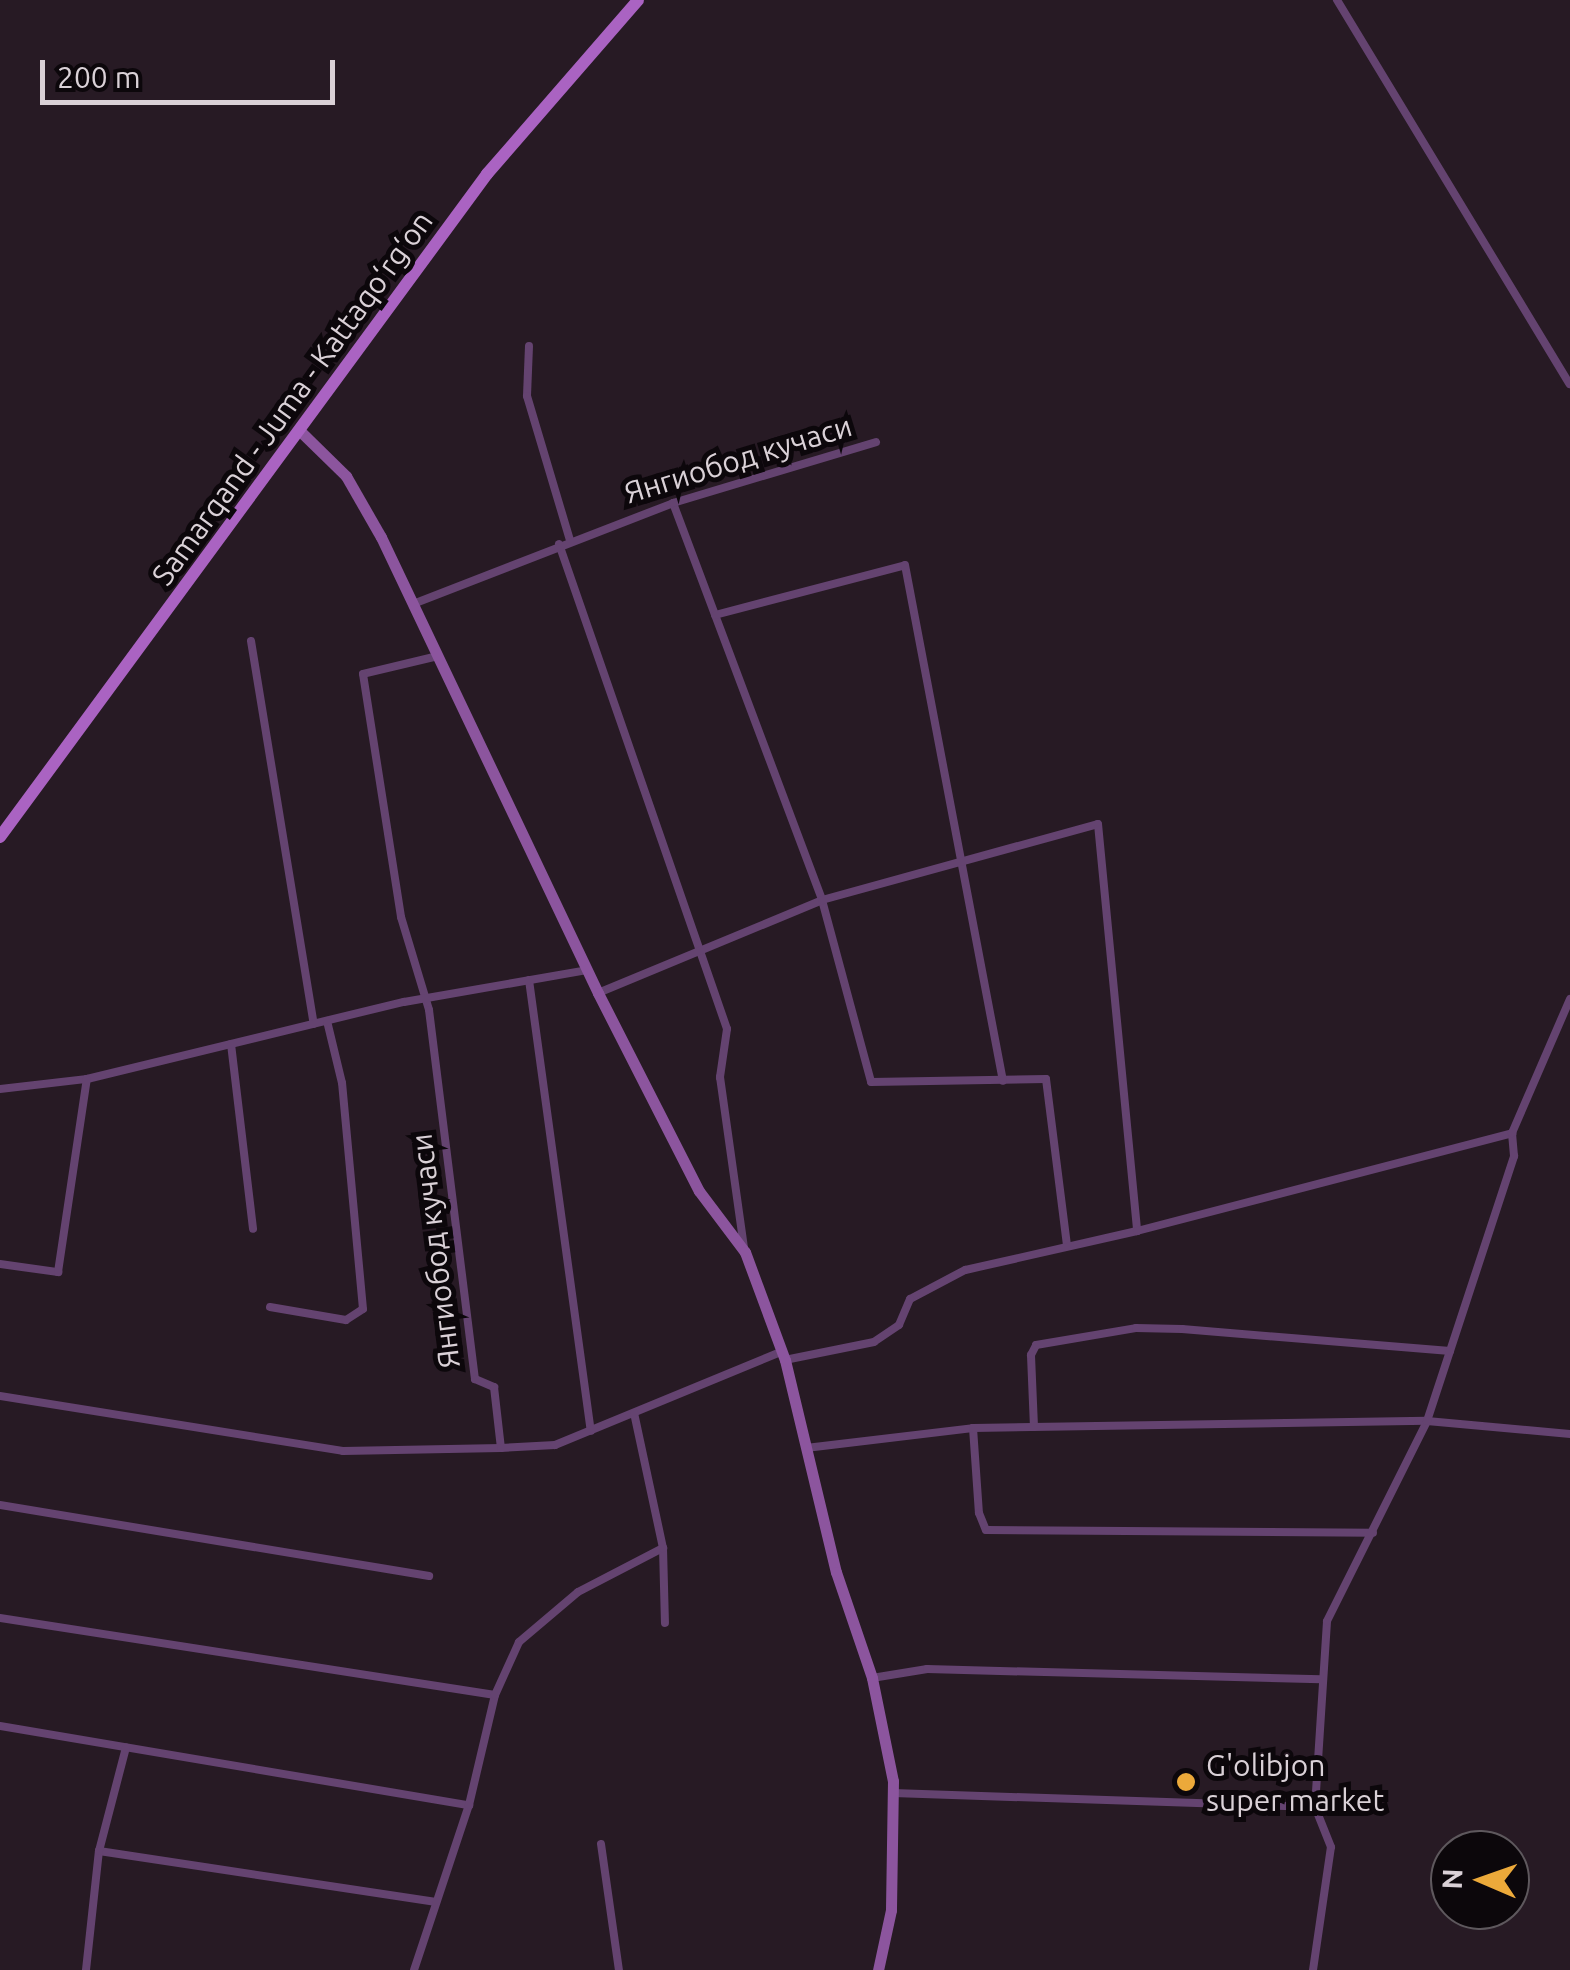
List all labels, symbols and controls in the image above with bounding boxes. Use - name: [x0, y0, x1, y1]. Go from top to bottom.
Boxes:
- scale bar: [45, 40, 340, 102]
- text: 200 m: [57, 60, 141, 94]
- street label: Samarqand - Juma - Kattaqo‘rg‘on: [144, 204, 440, 592]
- street label: Янгиобод кучаси: [620, 407, 856, 511]
- street label: Янгиобод кучаси: [403, 1132, 467, 1370]
- place label: G'olibjon super market: [1206, 1747, 1384, 1818]
- marker: G'olibjon super market: [1175, 1771, 1197, 1793]
- north arrow: [1430, 1830, 1530, 1930]
- text: N: [1436, 1868, 1467, 1890]

